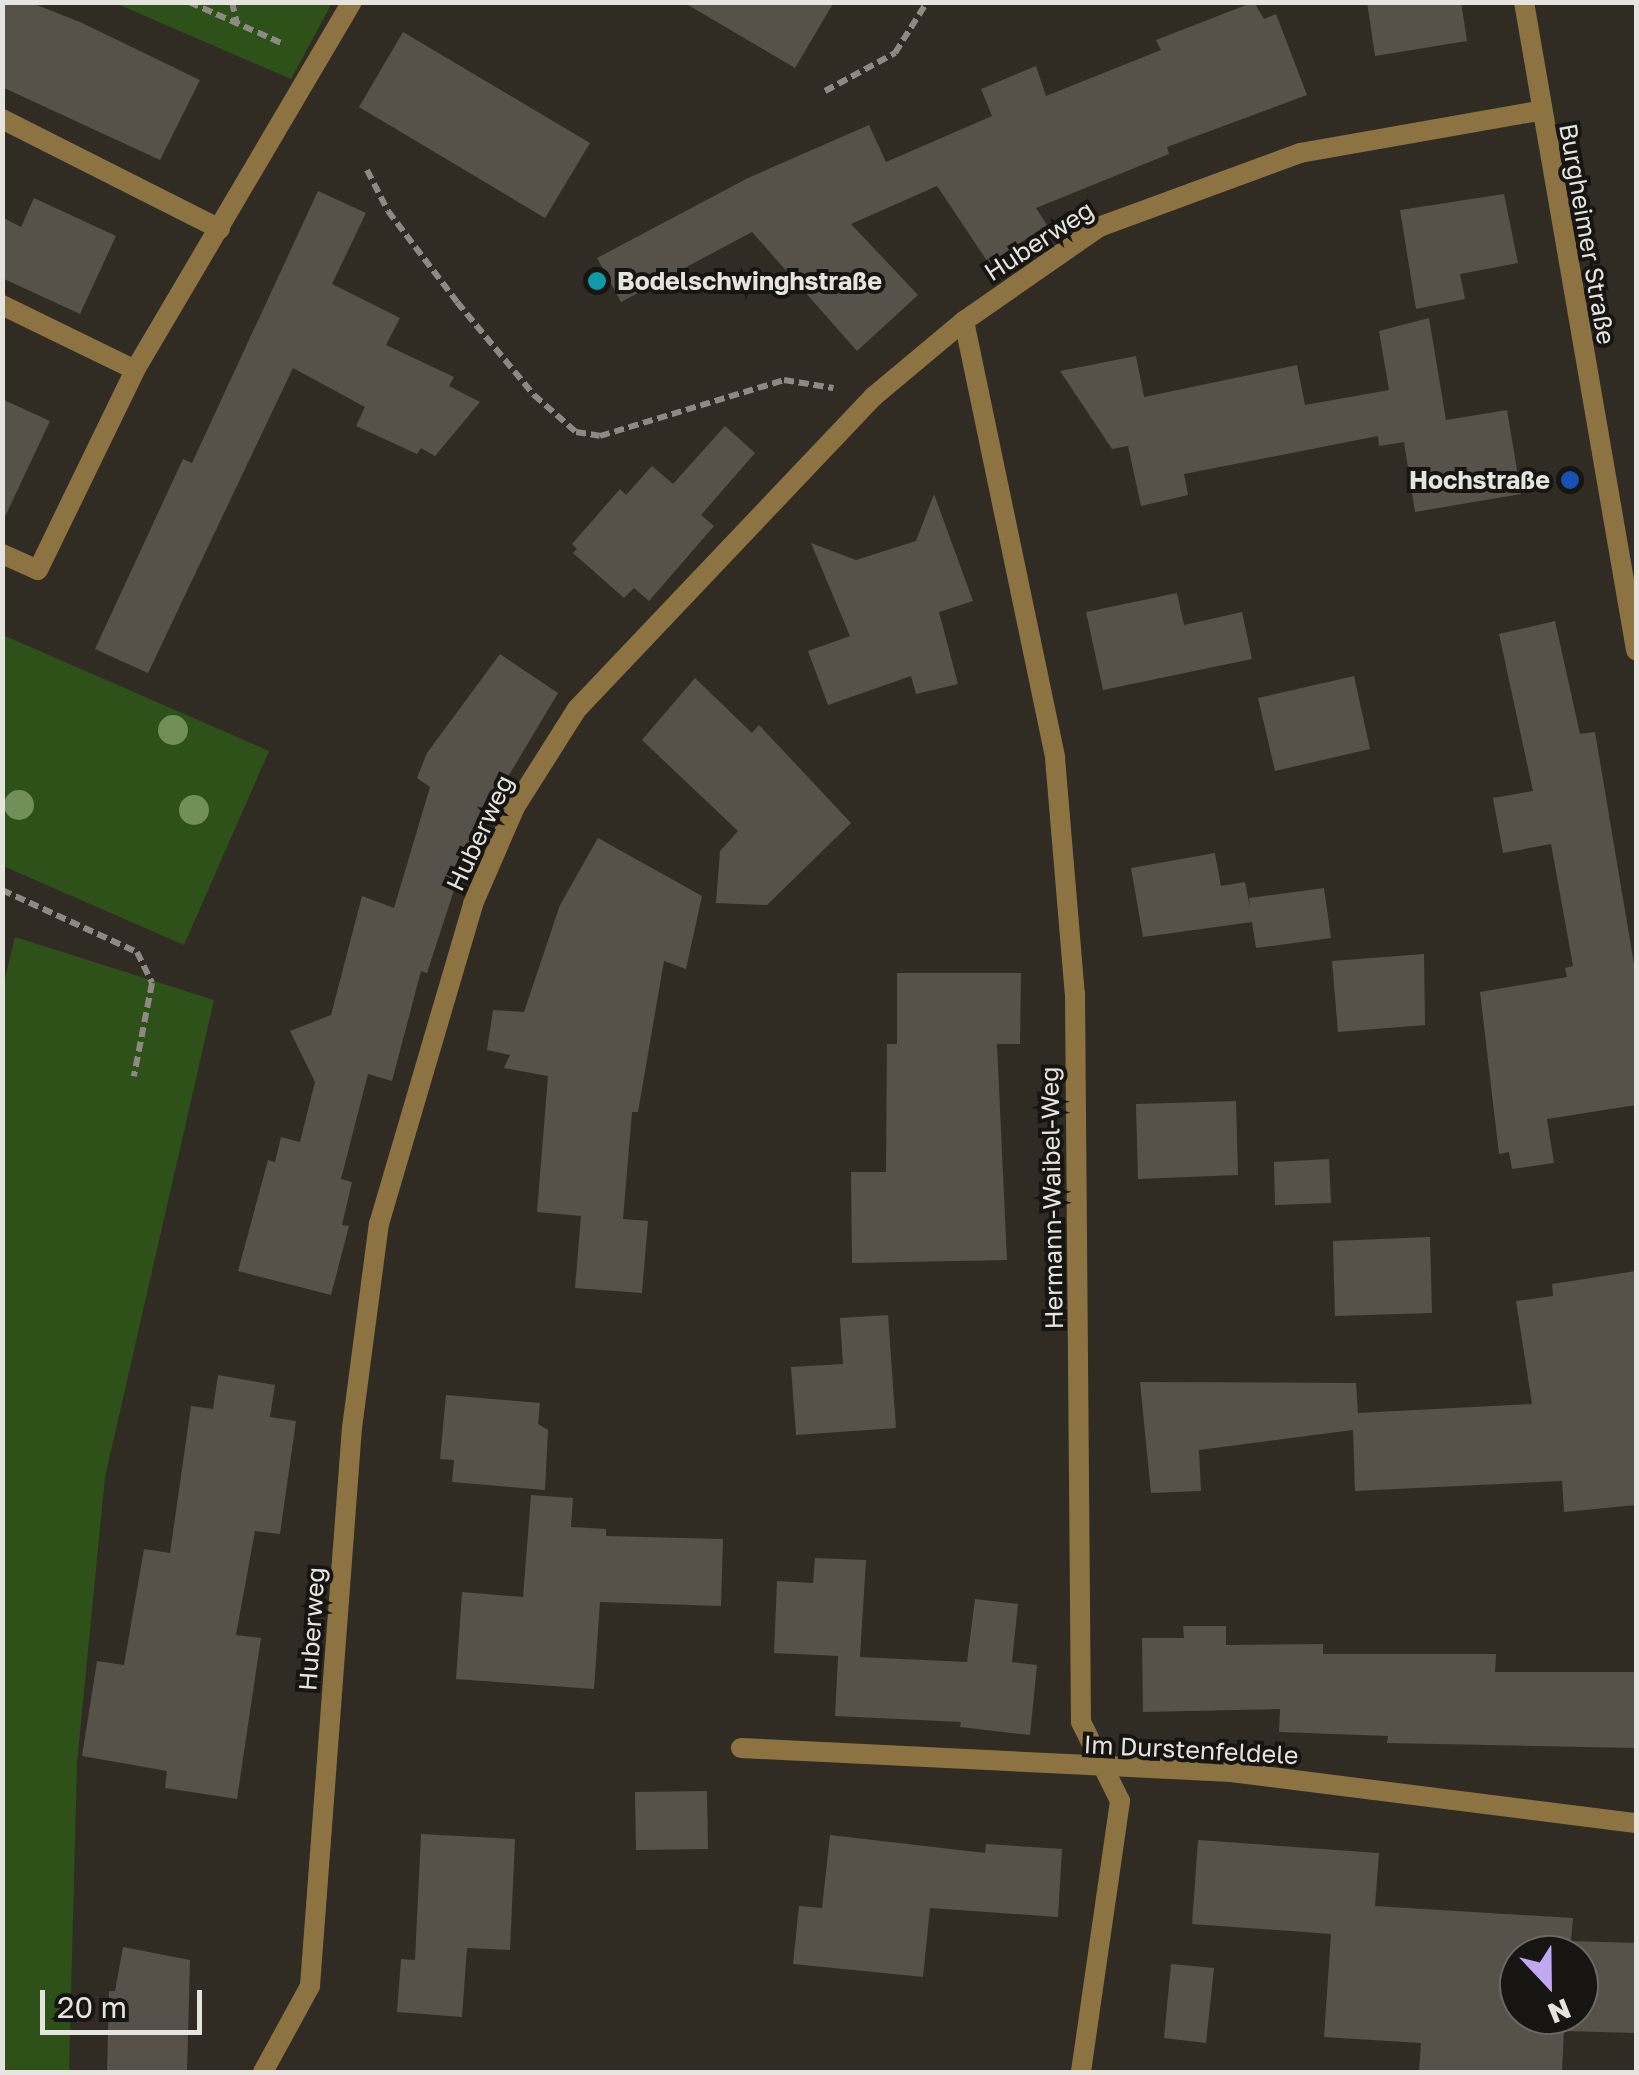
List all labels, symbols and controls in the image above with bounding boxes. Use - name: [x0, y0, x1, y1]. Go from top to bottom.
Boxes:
- street label: Burgheimer Straße: [1553, 121, 1621, 347]
- street label: Huberweg: [979, 195, 1099, 287]
- place label: Bodelschwinghstraße: [617, 266, 882, 296]
- marker: Bodelschwinghstraße: [586, 270, 608, 292]
- place label: Hochstraße: [1409, 465, 1550, 495]
- marker: Hochstraße: [1559, 469, 1581, 491]
- street label: Huberweg: [440, 770, 520, 896]
- street label: Hermann-Waibel-Weg: [1035, 1066, 1069, 1330]
- street label: Huberweg: [293, 1566, 331, 1692]
- street label: Im Durstenfeldele: [1083, 1729, 1299, 1771]
- north arrow: [1499, 1935, 1599, 2035]
- scale bar: [45, 1970, 208, 2032]
- text: 20 m: [57, 1989, 127, 2025]
- text: N: [1544, 1992, 1576, 2031]

